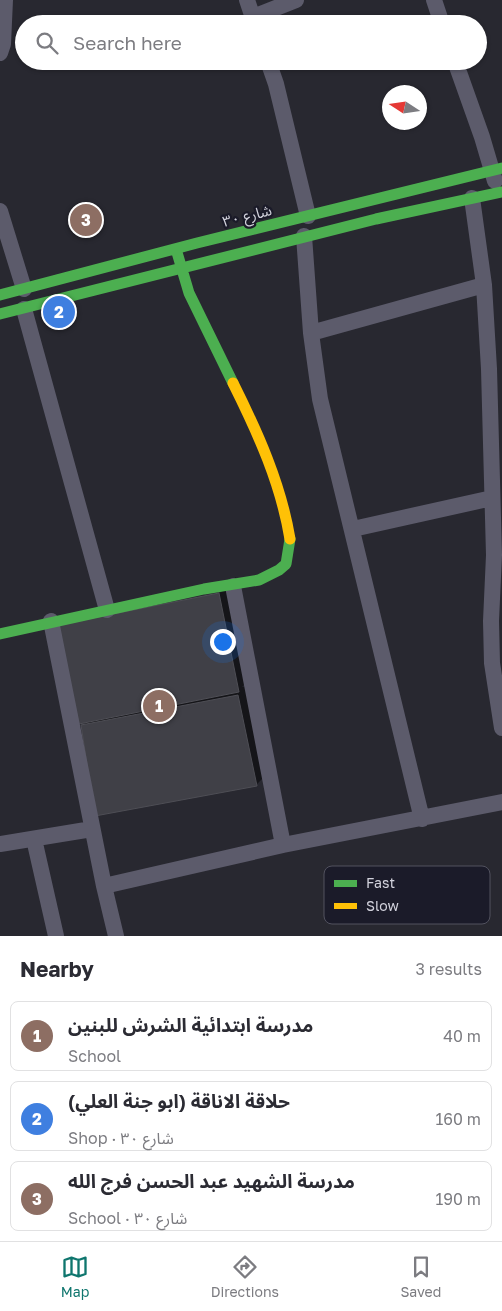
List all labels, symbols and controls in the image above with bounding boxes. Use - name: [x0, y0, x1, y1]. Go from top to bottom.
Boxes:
- search box: [15, 15, 487, 70]
- icon: search: [33, 29, 61, 57]
- text: Search here: [73, 31, 182, 54]
- north arrow: [382, 85, 427, 130]
- street label: شارع ٣٠: [220, 200, 275, 234]
- pin: 3: [70, 201, 102, 239]
- pin: 2: [43, 293, 75, 331]
- your location: [210, 629, 236, 655]
- pin: 1: [143, 687, 175, 725]
- legend: [324, 866, 490, 924]
- text: Fast: [366, 874, 395, 891]
- text: Slow: [366, 897, 399, 914]
- text: Nearby: [20, 956, 94, 982]
- text: 3 results: [415, 959, 482, 979]
- text: مدرسة ابتدائية الشرش للبنين: [68, 1013, 313, 1036]
- text: 1: [33, 1026, 41, 1046]
- text: 40 m: [443, 1026, 481, 1046]
- text: School: [68, 1046, 121, 1066]
- text: حلاقة الاناقة (ابو جنة العلي): [68, 1089, 290, 1112]
- text: 2: [32, 1109, 42, 1129]
- text: 160 m: [435, 1109, 481, 1129]
- text: Shop · شارع ٣٠: [68, 1128, 174, 1148]
- text: مدرسة الشهيد عبد الحسن فرج الله: [68, 1169, 355, 1192]
- text: 3: [32, 1189, 42, 1209]
- text: 190 m: [435, 1189, 481, 1209]
- text: School · شارع ٣٠: [68, 1208, 187, 1228]
- tab: Map: [61, 1253, 89, 1300]
- tab: Directions: [211, 1253, 279, 1300]
- tab: Saved: [400, 1253, 441, 1300]

